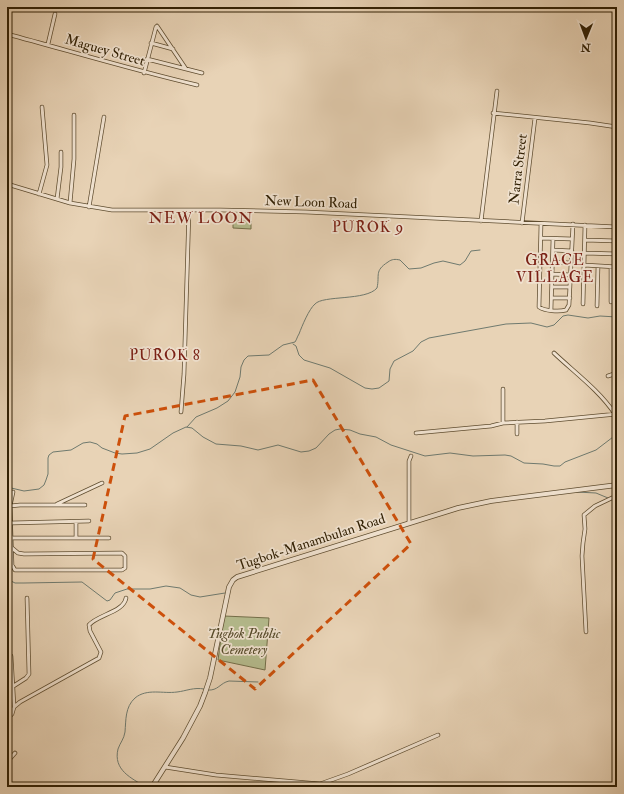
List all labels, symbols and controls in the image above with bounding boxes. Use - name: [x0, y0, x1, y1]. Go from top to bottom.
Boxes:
- north arrow: [566, 18, 606, 58]
- street label: Maguey Street: [63, 31, 147, 71]
- text: N: [580, 41, 592, 54]
- street label: Narra Street: [505, 132, 531, 205]
- street label: New Loon Road: [264, 192, 358, 212]
- district label: NEW LOON: [148, 208, 254, 228]
- district label: PUROK 9: [332, 218, 404, 237]
- district label: GRACE VILLAGE: [516, 251, 594, 287]
- district label: PUROK 8: [129, 346, 201, 365]
- street label: Tugbok-Manambulan Road: [235, 510, 387, 574]
- park label: Tugbok Public Cemetery: [208, 625, 281, 658]

